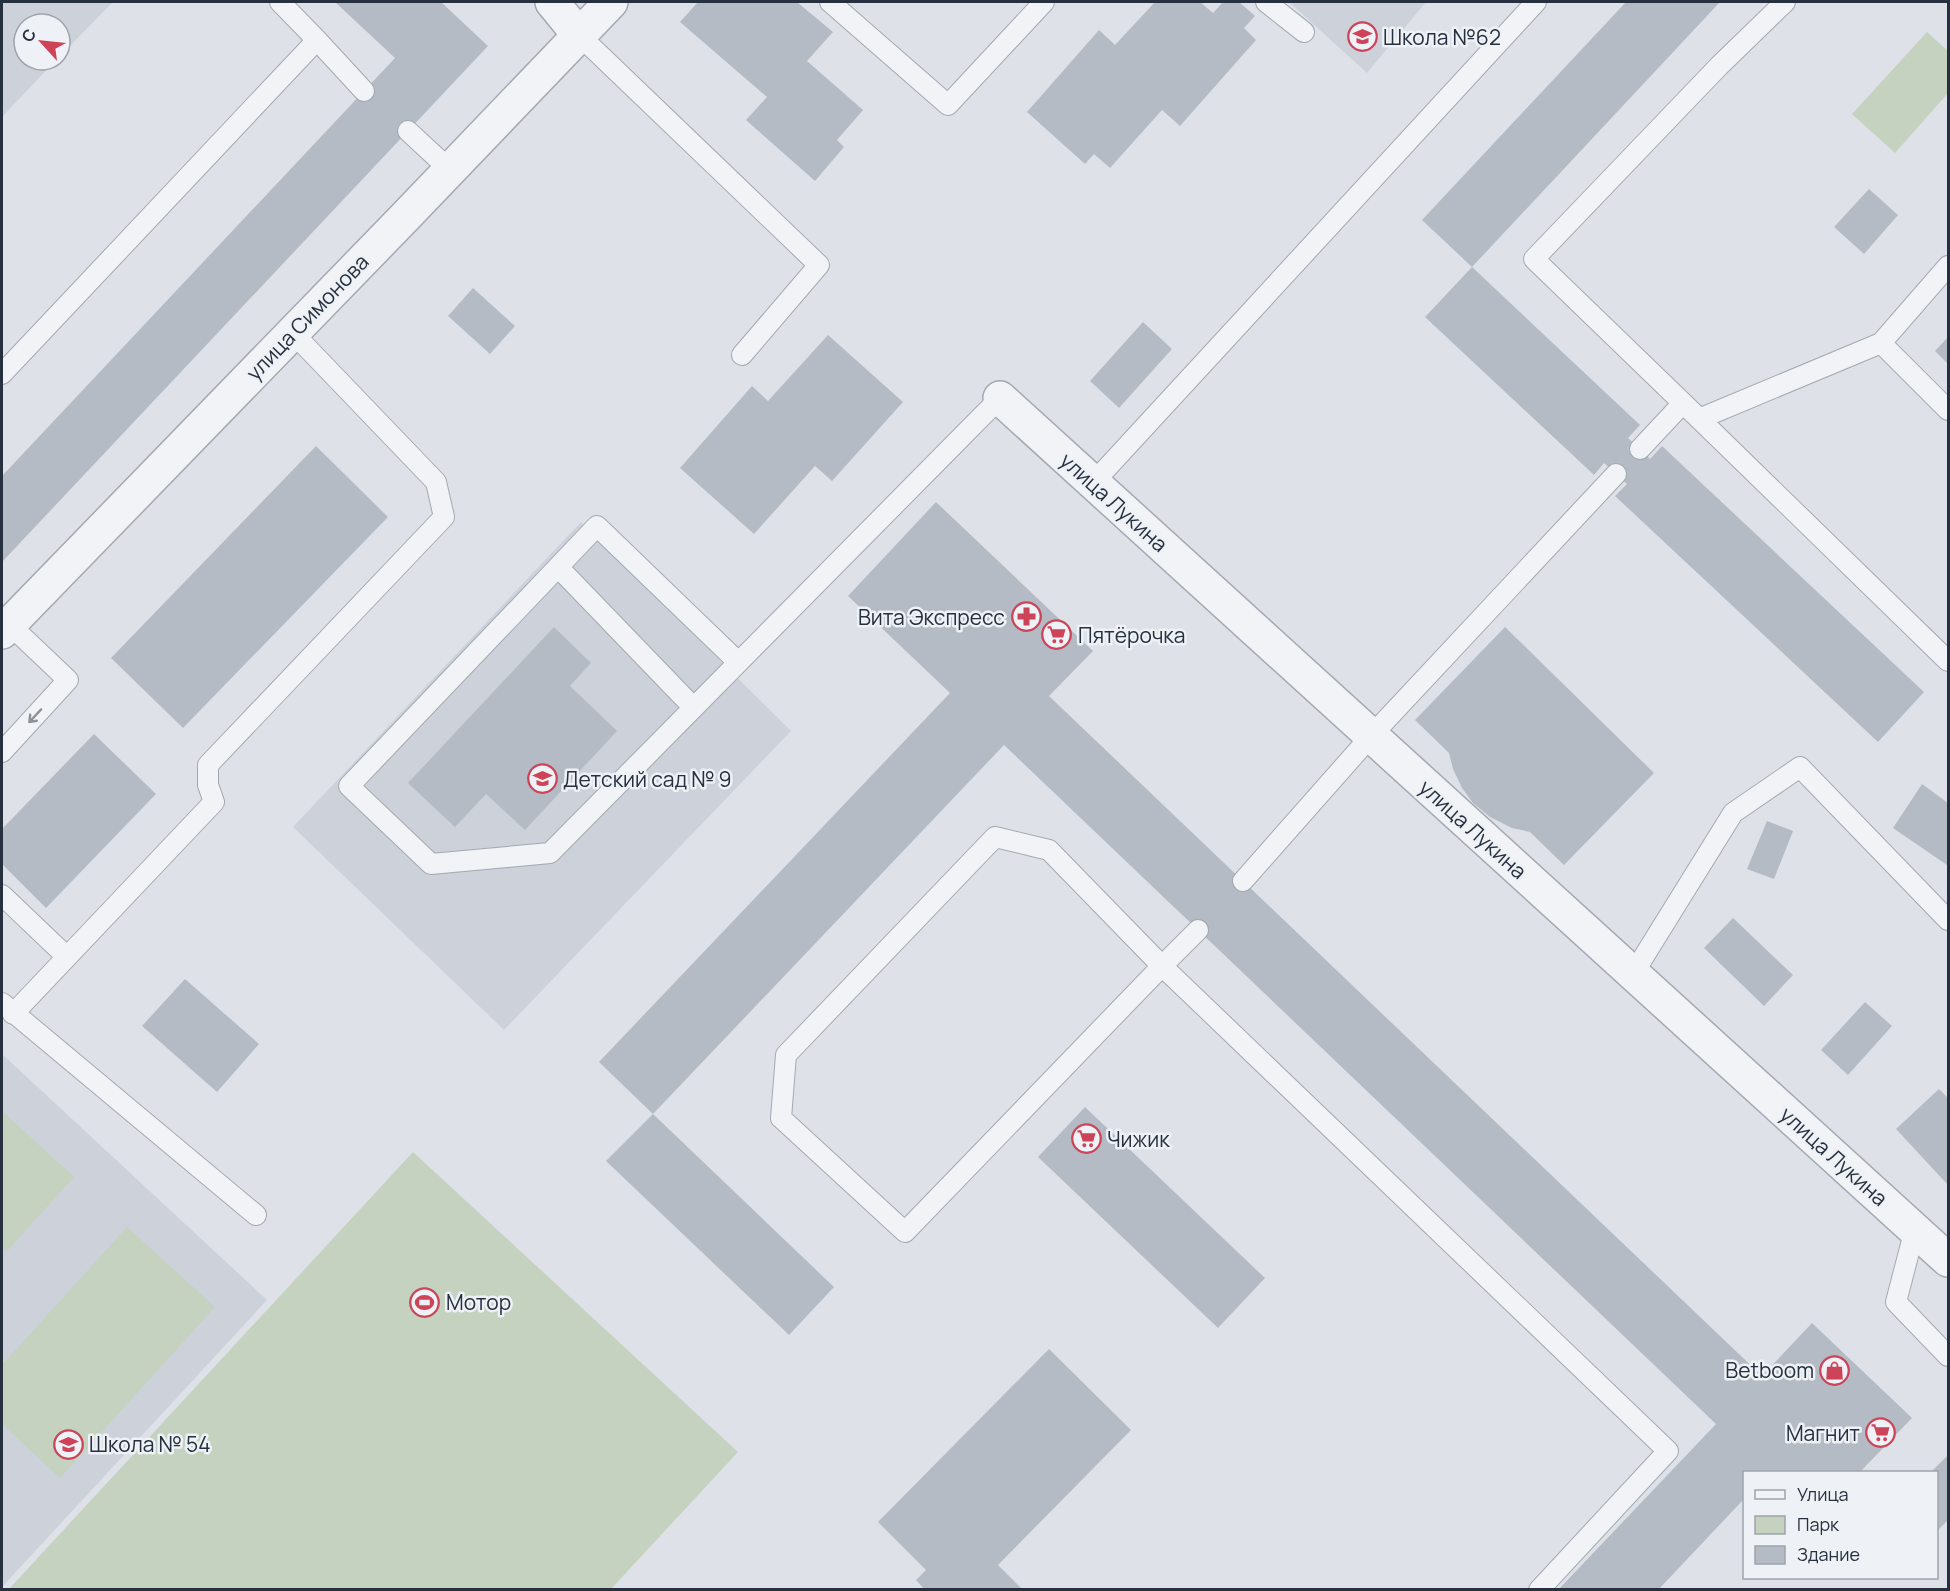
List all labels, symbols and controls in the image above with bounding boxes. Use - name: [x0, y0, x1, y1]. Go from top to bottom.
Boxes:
- north arrow: [12, 12, 72, 72]
- school or university icon: Школа №62: [1346, 21, 1378, 53]
- place label: Школа №62: [1383, 23, 1501, 51]
- text: С: [16, 25, 41, 45]
- street label: улица Симонова: [240, 248, 374, 386]
- street label: улица Лукина: [1054, 446, 1174, 558]
- pharmacy icon: Вита Экспресс: [1010, 601, 1042, 633]
- place label: Вита Экспресс: [858, 603, 1005, 631]
- supermarket icon: Пятёрочка: [1041, 619, 1073, 651]
- place label: Пятёрочка: [1078, 621, 1185, 649]
- one-way arrow: [28, 709, 42, 724]
- school or university icon: Детский сад № 9: [526, 763, 558, 795]
- place label: Детский сад № 9: [563, 765, 732, 793]
- street label: улица Лукина: [1413, 773, 1533, 885]
- street label: улица Лукина: [1774, 1100, 1894, 1212]
- supermarket icon: Чижик: [1070, 1123, 1102, 1155]
- place label: Чижик: [1107, 1125, 1170, 1153]
- sports icon: Мотор: [409, 1286, 441, 1318]
- place label: Мотор: [446, 1288, 511, 1316]
- shop icon: Betboom: [1819, 1354, 1851, 1386]
- place label: Betboom: [1725, 1356, 1814, 1384]
- supermarket icon: Магнит: [1865, 1417, 1897, 1449]
- place label: Магнит: [1786, 1419, 1860, 1447]
- school or university icon: Школа № 54: [52, 1428, 84, 1460]
- place label: Школа № 54: [89, 1430, 211, 1458]
- legend: [1743, 1471, 1938, 1579]
- text: Улица: [1797, 1482, 1849, 1506]
- text: Парк: [1797, 1512, 1840, 1536]
- text: Здание: [1797, 1542, 1860, 1566]

